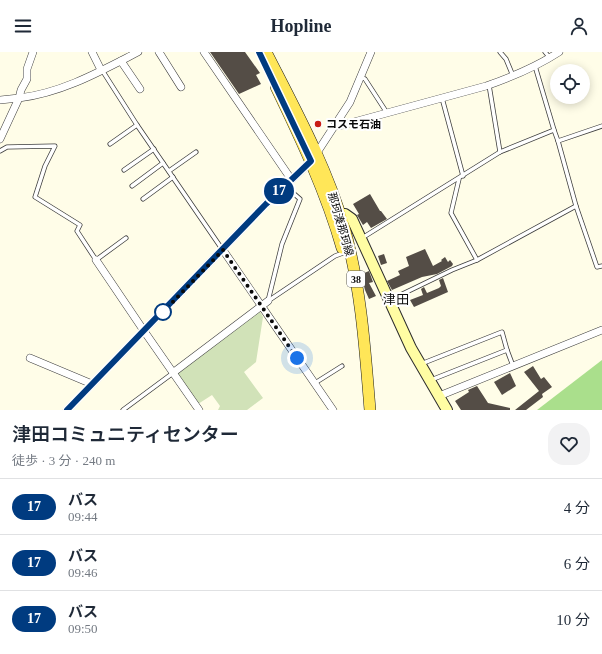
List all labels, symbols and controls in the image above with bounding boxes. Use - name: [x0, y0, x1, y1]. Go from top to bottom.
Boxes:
- icon: menu: [12, 15, 34, 37]
- icon: person: [568, 15, 590, 37]
- text: Hopline: [270, 16, 332, 36]
- map controls: [550, 64, 590, 104]
- button: locate: [550, 64, 590, 104]
- place label: コスモ石油: [326, 118, 381, 130]
- marker: コスモ石油: [313, 119, 323, 129]
- line badge: 17: [261, 178, 297, 204]
- text: 17: [272, 183, 286, 198]
- street label: 那珂湊那珂線: [326, 191, 356, 257]
- road number: 38: [347, 271, 365, 287]
- district label: 津田: [383, 292, 409, 307]
- unlabelled marker: [154, 303, 172, 321]
- your location: [287, 348, 307, 368]
- button: heart: [548, 423, 590, 465]
- text: 津田コミュニティセンター: [12, 424, 239, 445]
- text: 徒歩 · 3 分 · 240 m: [12, 453, 115, 468]
- text: バス: [68, 492, 98, 508]
- text: 17: [27, 499, 41, 514]
- text: 4 分: [564, 500, 590, 516]
- text: 09:44: [68, 509, 98, 524]
- text: バス: [68, 548, 98, 564]
- text: 17: [27, 555, 41, 570]
- text: 6 分: [564, 556, 590, 572]
- text: 09:46: [68, 565, 98, 580]
- text: バス: [68, 604, 98, 620]
- text: 17: [27, 611, 41, 626]
- text: 10 分: [556, 612, 590, 628]
- text: 09:50: [68, 621, 98, 636]

